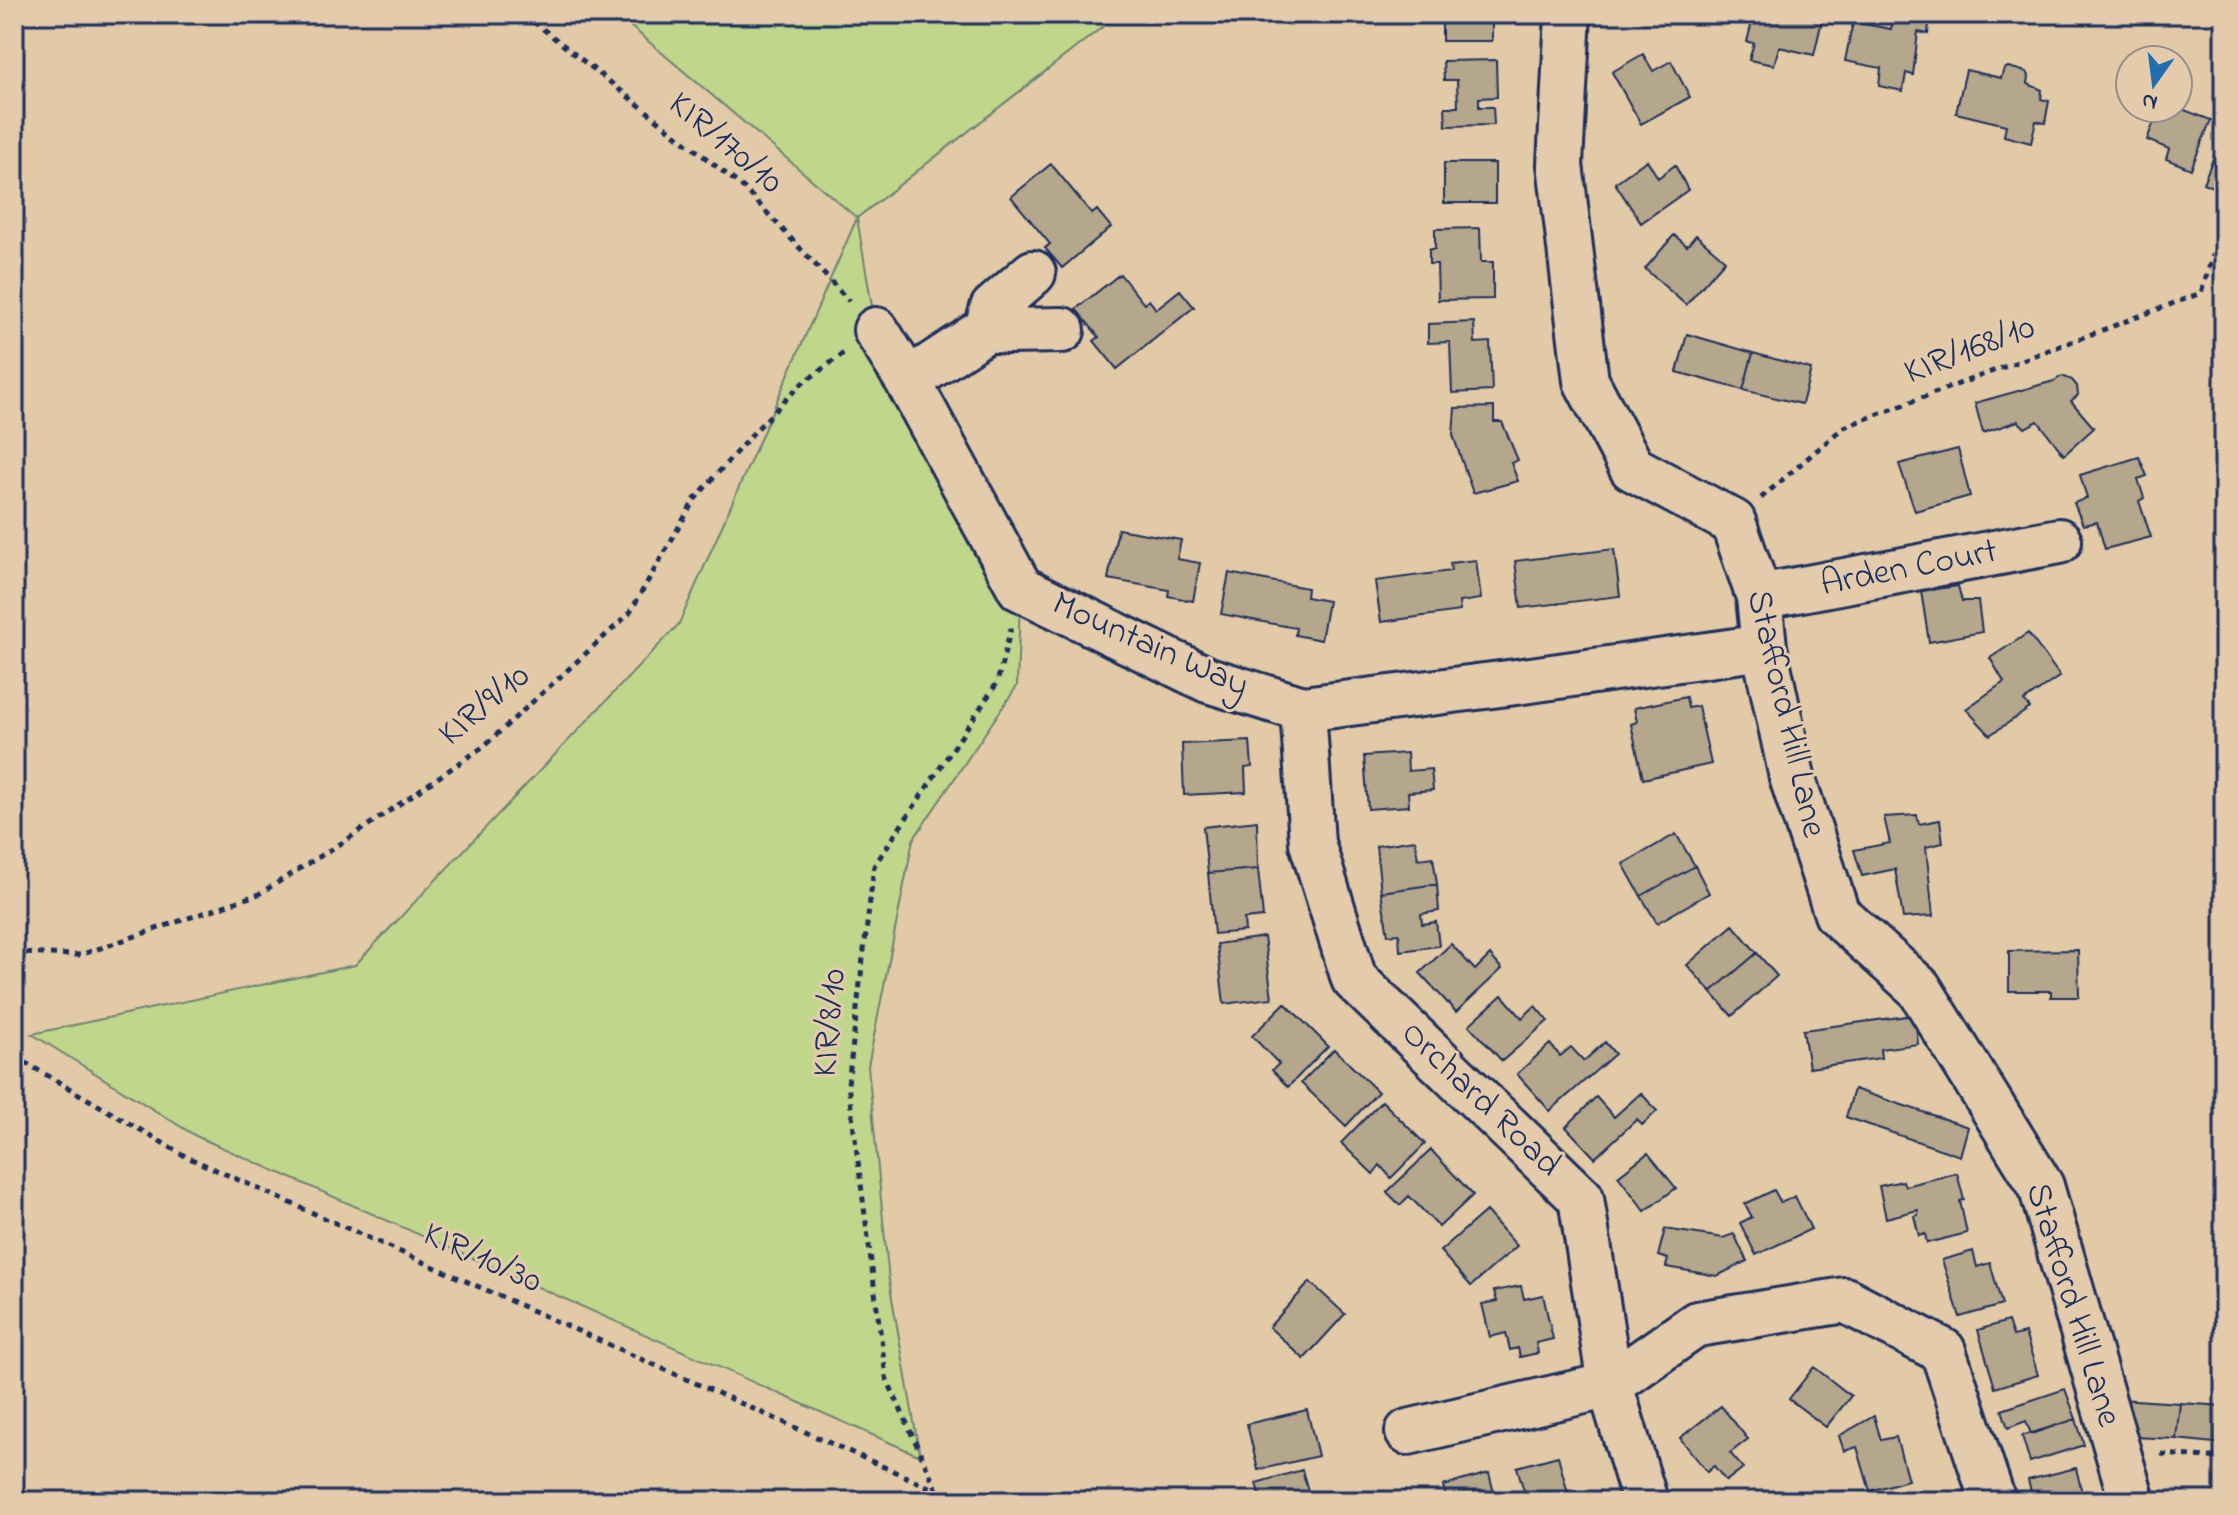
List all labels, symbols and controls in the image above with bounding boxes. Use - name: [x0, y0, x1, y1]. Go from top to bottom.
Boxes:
- north arrow: [2114, 44, 2194, 124]
- street label: KIR/170/10: [655, 80, 795, 208]
- text: N: [2139, 83, 2161, 118]
- street label: KIR/168/10: [1897, 302, 2043, 400]
- street label: Arden Court: [1816, 526, 2002, 612]
- street label: Mountain Way: [1043, 579, 1257, 713]
- street label: Stafford Hill Lane: [1731, 585, 1839, 844]
- street label: KIR/9/10: [427, 652, 543, 760]
- street label: KIR/8/10: [800, 967, 862, 1079]
- street label: Orchard Road: [1387, 1009, 1573, 1191]
- street label: Stafford Hill Lane: [2010, 1176, 2135, 1434]
- street label: KIR/10/30: [414, 1209, 550, 1309]

